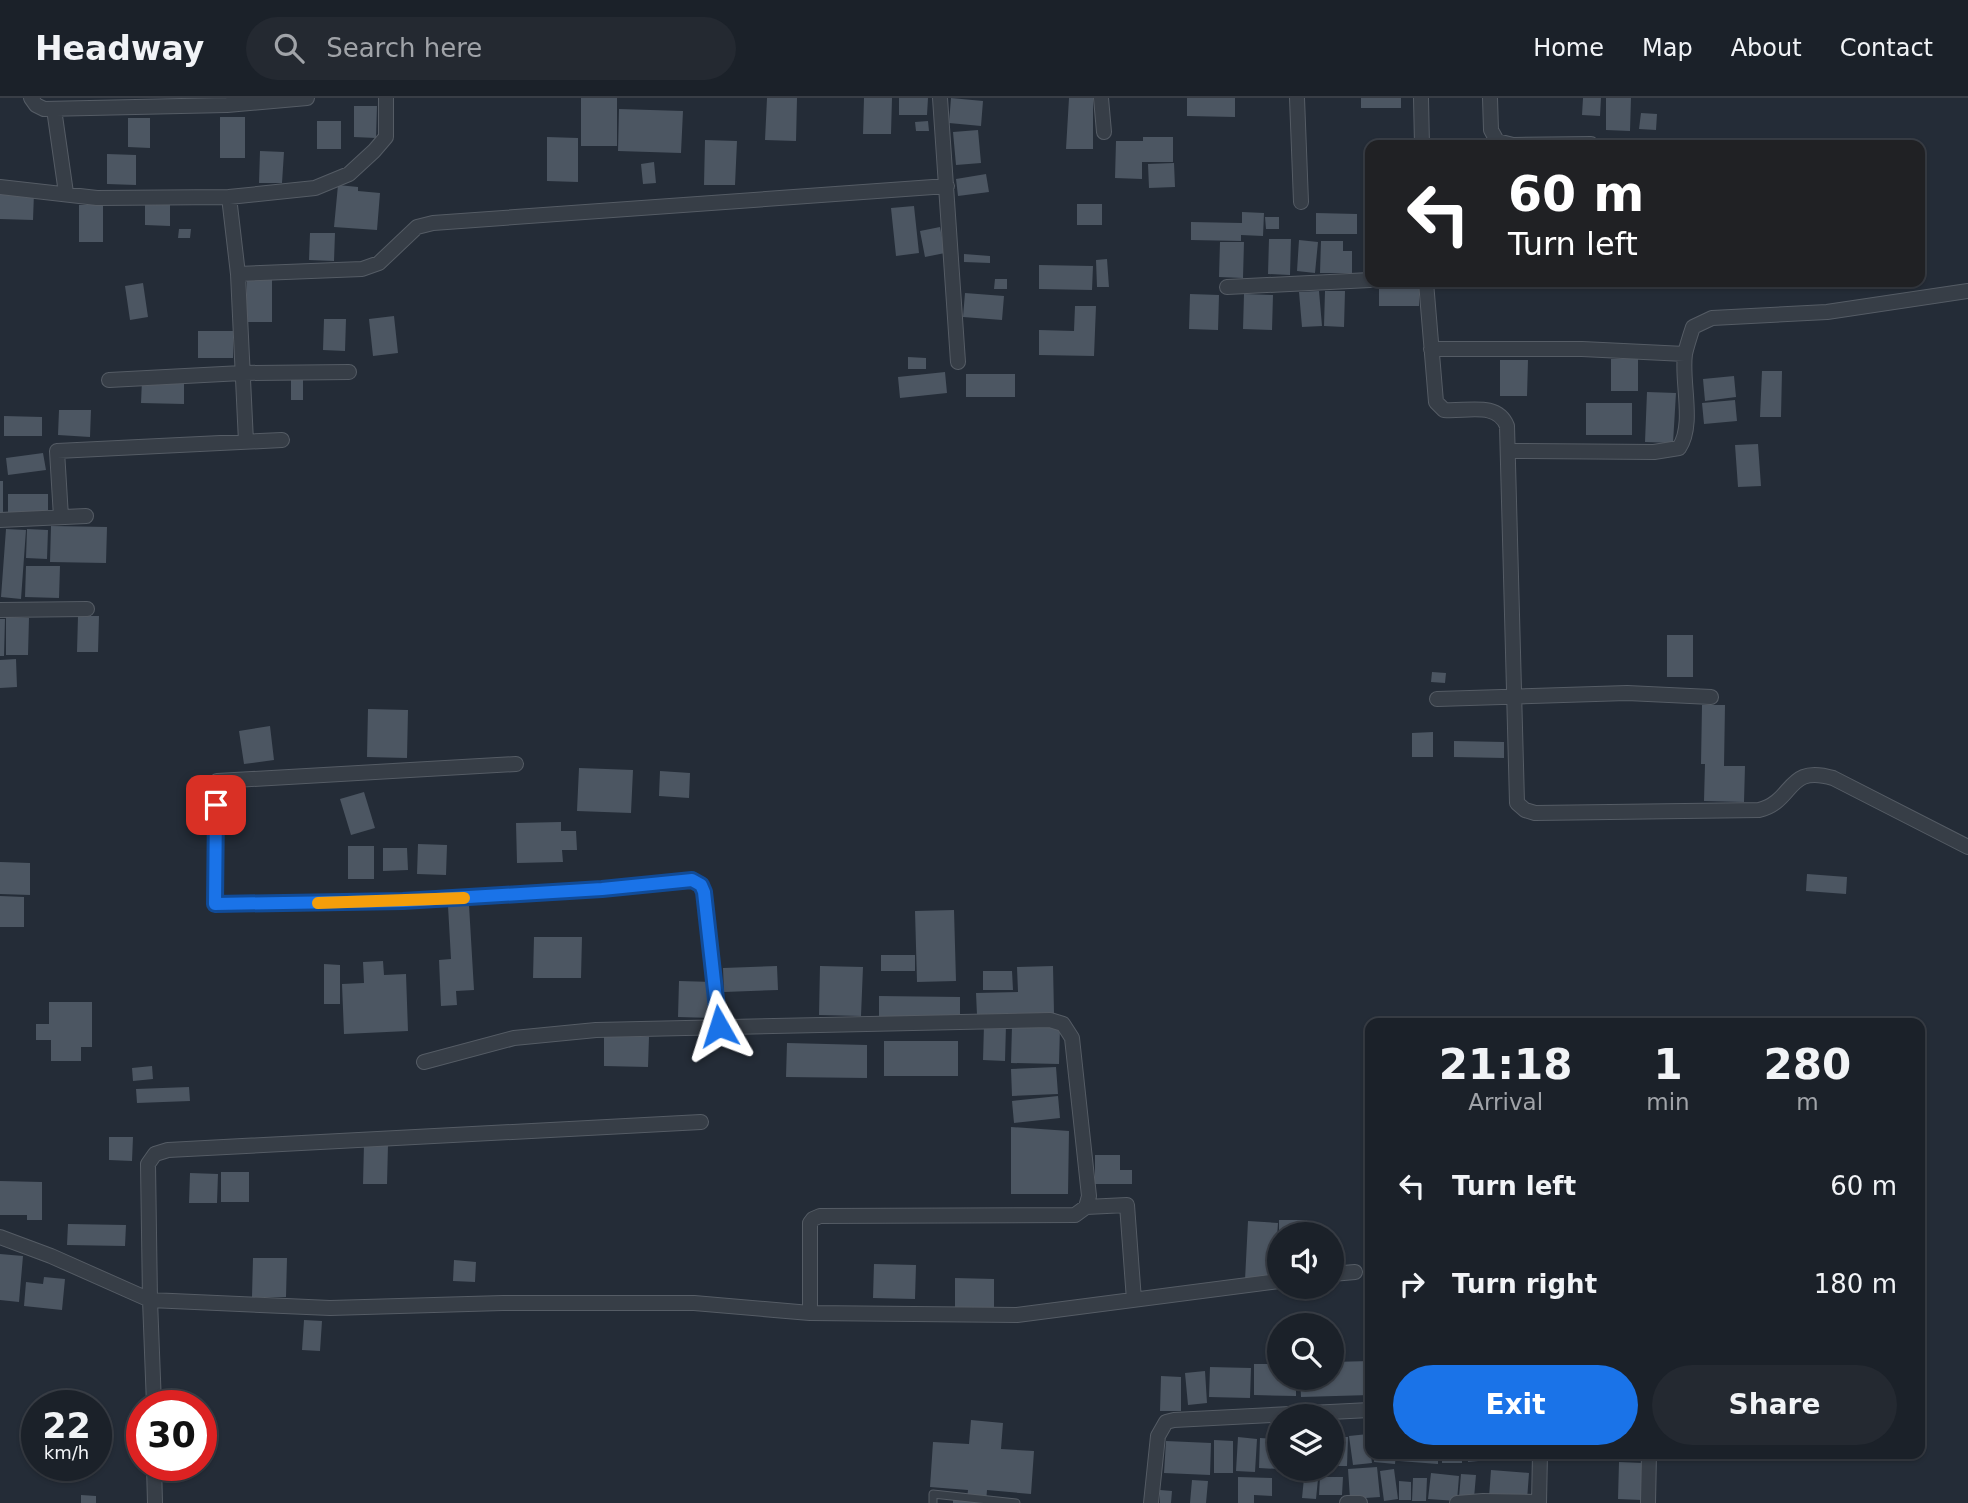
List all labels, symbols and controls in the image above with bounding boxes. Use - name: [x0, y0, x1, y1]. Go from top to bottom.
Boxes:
- search box: [246, 17, 736, 80]
- text: Headway: [35, 29, 204, 68]
- icon: search: [270, 29, 308, 67]
- text: Search here: [326, 33, 482, 63]
- text: Home: [1533, 34, 1604, 62]
- text: Map: [1642, 34, 1693, 62]
- text: About: [1731, 34, 1802, 62]
- text: Contact: [1840, 34, 1933, 62]
- text: 60 m: [1508, 166, 1644, 223]
- icon: left: [1393, 168, 1484, 259]
- text: Turn left: [1508, 225, 1638, 263]
- pin: [186, 775, 246, 835]
- icon: arrive: [197, 786, 235, 824]
- position arrow: [682, 989, 756, 1063]
- text: 21:18: [1439, 1040, 1573, 1089]
- text: 1: [1653, 1040, 1683, 1089]
- text: 280: [1764, 1040, 1851, 1089]
- text: Arrival: [1468, 1089, 1543, 1115]
- text: min: [1646, 1089, 1690, 1115]
- text: m: [1796, 1089, 1819, 1115]
- icon: left: [1393, 1167, 1431, 1205]
- text: Turn left: [1452, 1171, 1576, 1201]
- text: 60 m: [1830, 1171, 1897, 1201]
- map controls: [1267, 1222, 1344, 1481]
- button: sound: [1267, 1222, 1344, 1299]
- icon: right: [1393, 1265, 1431, 1303]
- text: Turn right: [1452, 1269, 1597, 1299]
- text: 180 m: [1814, 1269, 1897, 1299]
- button: search: [1267, 1313, 1344, 1390]
- button: Exit: [1393, 1365, 1638, 1445]
- button: Share: [1652, 1365, 1897, 1445]
- speed limit sign: 30: [126, 1390, 217, 1481]
- button: layers: [1267, 1404, 1344, 1481]
- text: 22: [42, 1406, 91, 1446]
- text: km/h: [44, 1442, 89, 1463]

